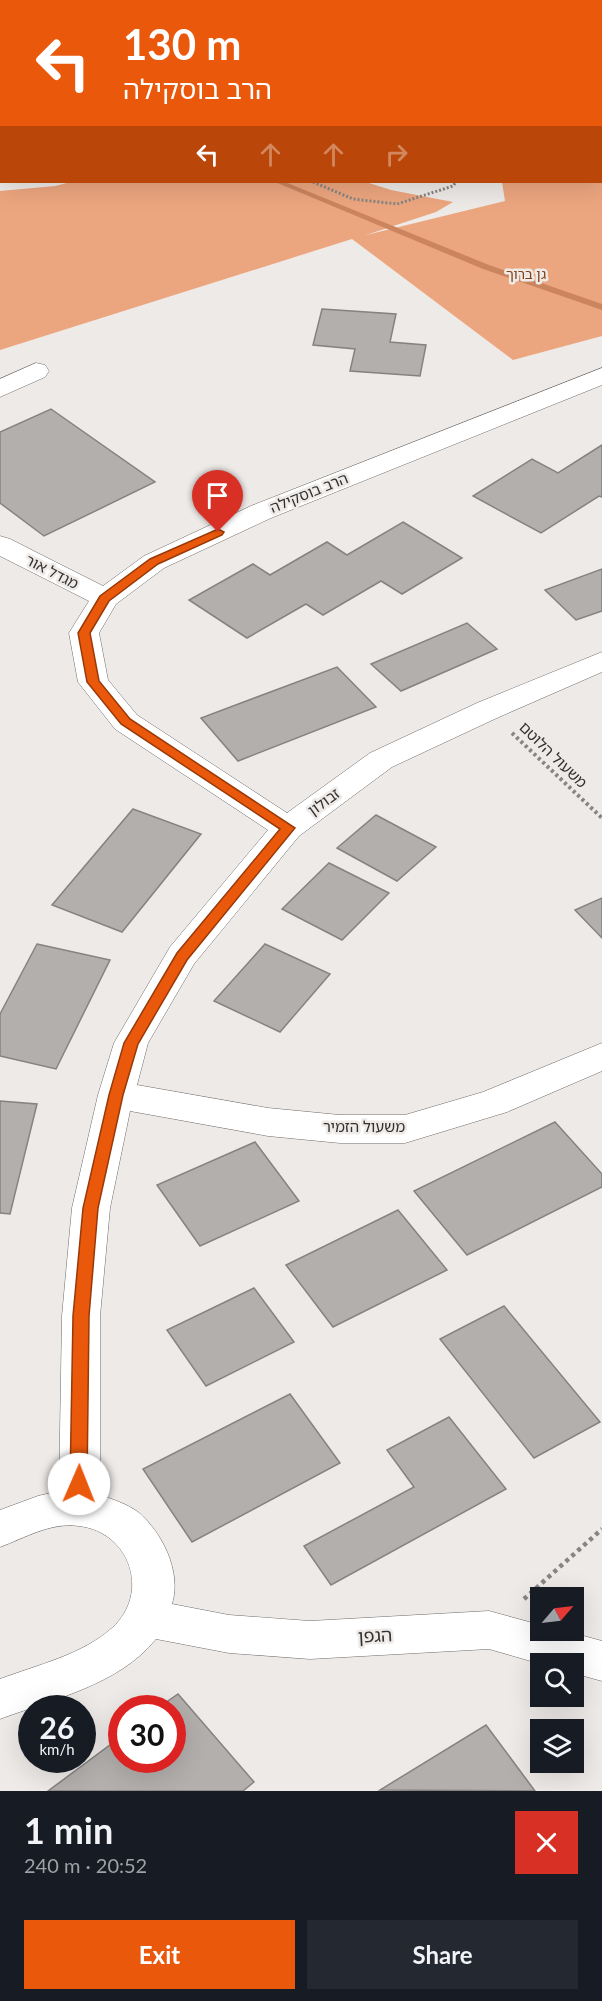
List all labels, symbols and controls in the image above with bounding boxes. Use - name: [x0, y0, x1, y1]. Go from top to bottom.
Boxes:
- text: 130 m: [123, 19, 241, 69]
- icon: left: [24, 24, 102, 102]
- text: הרב בוסקילה: [123, 72, 272, 105]
- icon: left: [191, 138, 224, 171]
- icon: ahead: [254, 138, 287, 171]
- icon: ahead: [317, 138, 350, 171]
- icon: right: [380, 138, 413, 171]
- park label: גן ברוך: [506, 265, 546, 282]
- street label: הרב בוסקילה: [267, 468, 350, 516]
- pin: [192, 470, 243, 532]
- icon: arrive: [201, 479, 234, 512]
- street label: מגדל אור: [23, 550, 82, 592]
- street label: משעול הלוטם: [516, 718, 591, 791]
- street label: זבולון: [304, 784, 343, 819]
- street label: משעול הזמיר: [323, 1117, 405, 1135]
- position arrow: [47, 1452, 111, 1516]
- north arrow: [530, 1587, 584, 1641]
- map controls: [530, 1587, 584, 1773]
- street label: הגפן: [357, 1623, 393, 1647]
- button: search: [530, 1653, 584, 1707]
- speed limit sign: 30: [108, 1695, 186, 1773]
- text: 26: [40, 1709, 74, 1745]
- button: layers: [530, 1719, 584, 1773]
- text: km/h: [39, 1740, 75, 1758]
- text: 1 min: [24, 1808, 113, 1852]
- button: close: [515, 1811, 578, 1874]
- text: 240 m · 20:52: [24, 1853, 147, 1877]
- button: Exit: [24, 1920, 295, 1989]
- button: Share: [307, 1920, 578, 1989]

